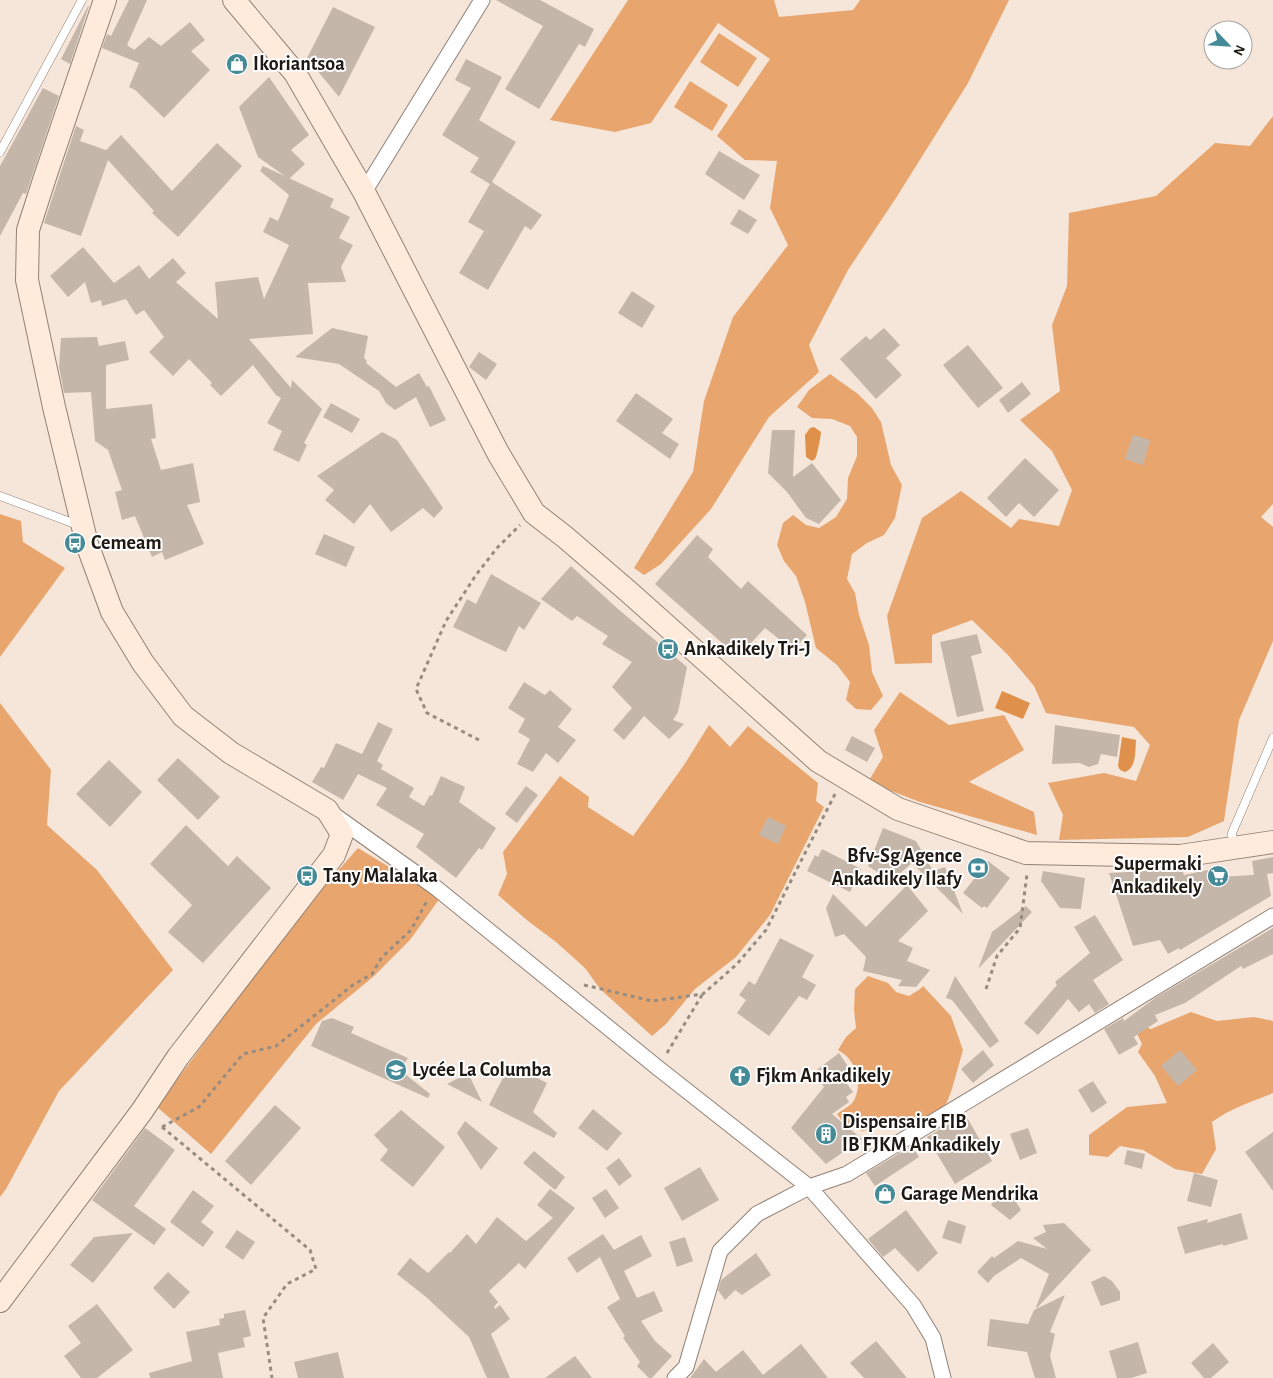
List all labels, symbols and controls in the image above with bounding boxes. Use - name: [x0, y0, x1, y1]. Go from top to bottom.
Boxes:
- north arrow: [1203, 20, 1253, 70]
- text: N: [1230, 43, 1247, 57]
- shop icon: Ikoriantsoa: [225, 52, 249, 76]
- place label: Ikoriantsoa: [253, 54, 345, 74]
- bus stop icon: Cemeam: [63, 531, 87, 555]
- place label: Cemeam: [91, 533, 162, 553]
- bus stop icon: Ankadikely Tri-J: [656, 637, 680, 661]
- place label: Ankadikely Tri-J: [684, 639, 811, 659]
- place label: Bfv-Sg Agence Ankadikely Ilafy: [832, 846, 962, 889]
- place label: Supermaki Ankadikely: [1111, 854, 1202, 897]
- bank icon: Bfv-Sg Agence Ankadikely Ilafy: [966, 856, 990, 880]
- bus stop icon: Tany Malalaka: [295, 864, 319, 888]
- supermarket icon: Supermaki Ankadikely: [1206, 864, 1230, 888]
- place label: Tany Malalaka: [323, 866, 438, 886]
- school or university icon: Lycée La Columba: [384, 1058, 408, 1082]
- place label: Lycée La Columba: [412, 1060, 552, 1080]
- church icon: Fjkm Ankadikely: [728, 1064, 752, 1088]
- place label: Fjkm Ankadikely: [756, 1066, 890, 1086]
- place label: Dispensaire FIB IB FJKM Ankadikely: [842, 1112, 1000, 1155]
- building icon: Dispensaire FIB IB FJKM Ankadikely: [814, 1122, 838, 1146]
- shop icon: Garage Mendrika: [873, 1182, 897, 1206]
- place label: Garage Mendrika: [901, 1184, 1039, 1204]

